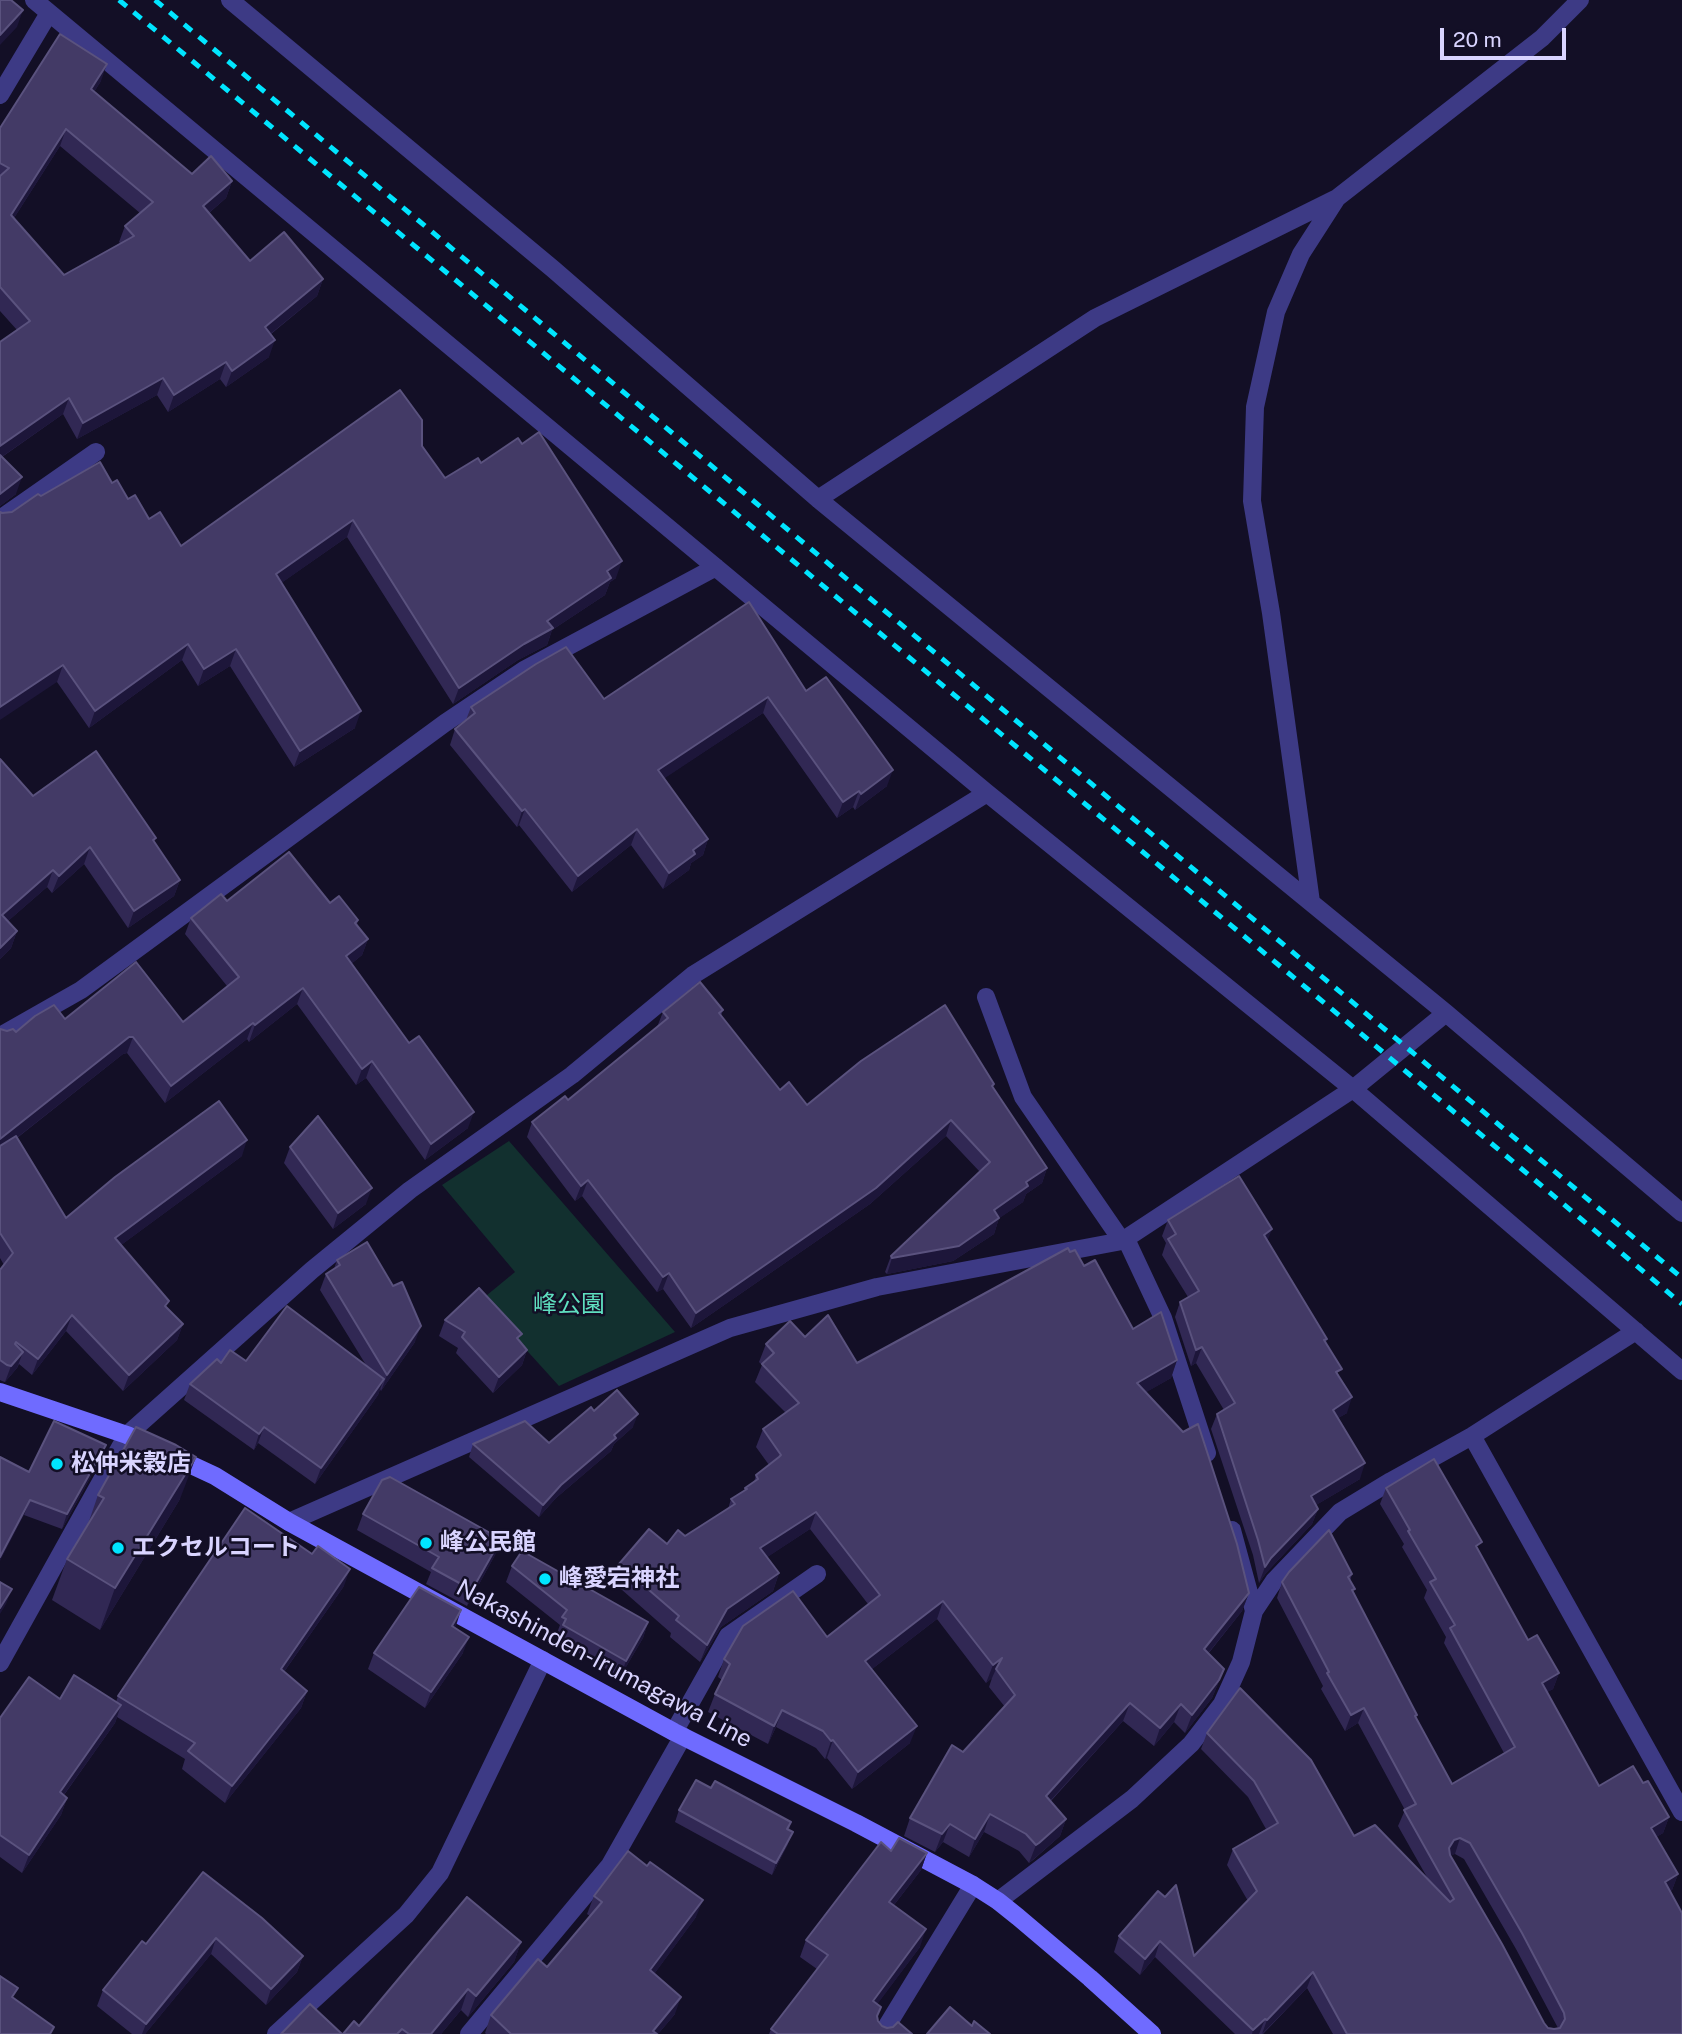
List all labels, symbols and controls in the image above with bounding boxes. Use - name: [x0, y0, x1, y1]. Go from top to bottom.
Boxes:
- scale bar: [1444, 14, 1570, 58]
- text: 20 m: [1453, 27, 1502, 52]
- park label: 峰公園: [533, 1291, 605, 1319]
- place label: 松仲米穀店: [71, 1450, 191, 1478]
- marker: 松仲米穀店: [49, 1456, 65, 1472]
- place label: 峰公民館: [440, 1529, 536, 1557]
- place label: エクセルコート: [132, 1534, 300, 1562]
- marker: 峰公民館: [418, 1535, 434, 1551]
- marker: エクセルコート: [110, 1540, 126, 1556]
- place label: 峰愛宕神社: [559, 1565, 679, 1593]
- marker: 峰愛宕神社: [537, 1571, 553, 1587]
- street label: Nakashinden-Irumagawa Line: [451, 1574, 757, 1754]

